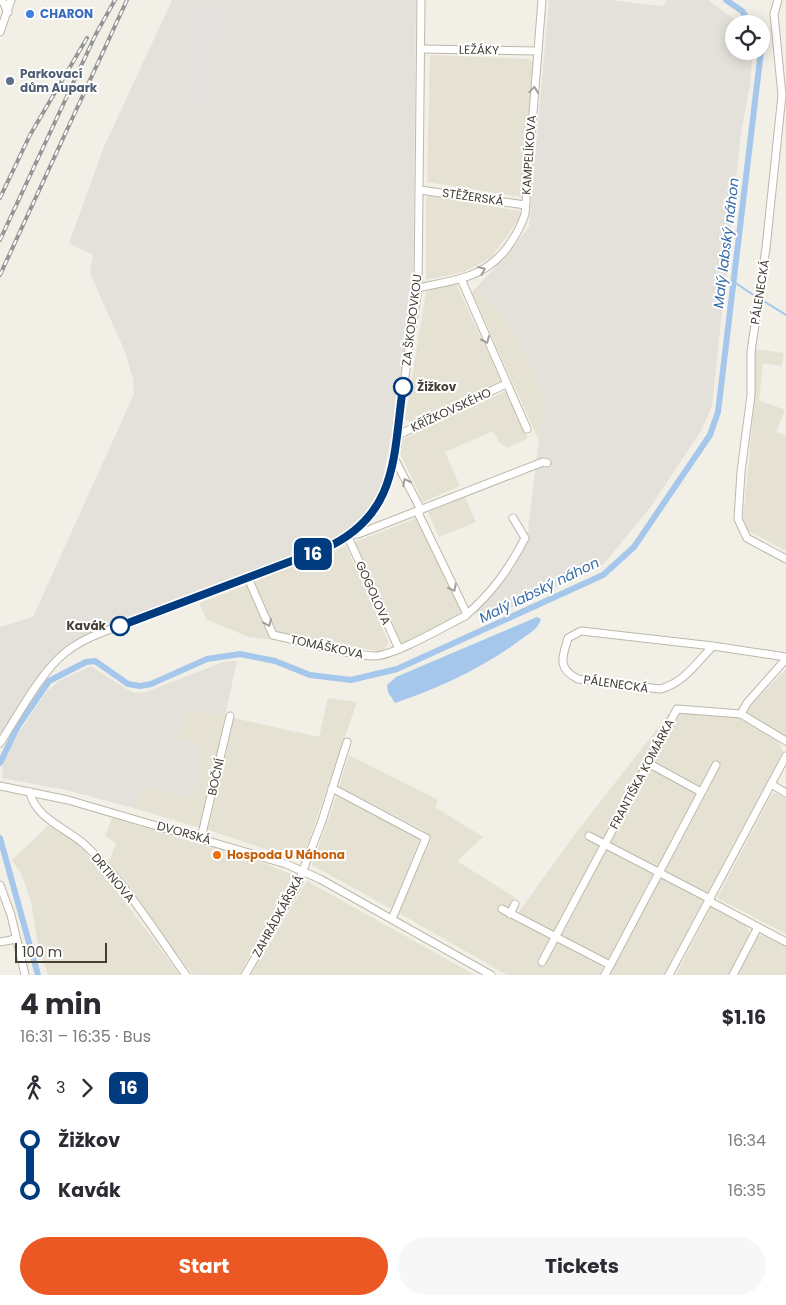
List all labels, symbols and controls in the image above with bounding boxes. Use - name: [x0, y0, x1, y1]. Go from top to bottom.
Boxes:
- place label: CHARON: [40, 5, 93, 22]
- marker: CHARON: [24, 8, 36, 20]
- map controls: [725, 15, 770, 60]
- button: locate: [725, 15, 770, 60]
- street label: LEŽÁKY: [459, 41, 499, 58]
- place label: Parkovací dům Aupark: [20, 65, 98, 96]
- marker: Parkovací dům Aupark: [4, 75, 16, 87]
- one-way arrow: [529, 86, 540, 94]
- street label: KAMPELÍKOVA: [517, 115, 540, 195]
- water label: Malý labský náhon: [708, 177, 744, 309]
- street label: STĚŽERSKÁ: [441, 184, 505, 209]
- street label: PÁLENECKÁ: [746, 258, 773, 326]
- one-way arrow: [477, 266, 486, 277]
- street label: ZA ŠKODOVKOU: [397, 273, 426, 367]
- one-way arrow: [480, 335, 491, 344]
- marker: Žižkov: [393, 377, 413, 397]
- place label: Žižkov: [417, 378, 457, 395]
- street label: KŘÍŽKOVSKÉHO: [408, 384, 494, 436]
- one-way arrow: [402, 478, 413, 487]
- line badge: 16: [290, 538, 336, 570]
- text: 16: [304, 541, 322, 566]
- water label: Malý labský náhon: [476, 552, 602, 628]
- street label: GOGOLOVA: [352, 558, 395, 627]
- one-way arrow: [447, 583, 457, 592]
- marker: Kavák: [110, 616, 130, 636]
- place label: Kavák: [66, 617, 107, 634]
- one-way arrow: [261, 618, 272, 627]
- street label: TOMÁŠKOVA: [289, 630, 365, 663]
- street label: PÁLENECKÁ: [582, 671, 650, 696]
- street label: FRANTIŠKA KOMÁRKA: [605, 716, 678, 832]
- street label: BOČNÍ: [203, 757, 228, 797]
- street label: DVORSKÁ: [155, 817, 213, 848]
- place label: Hospoda U Náhona: [227, 846, 345, 863]
- marker: Hospoda U Náhona: [211, 849, 223, 861]
- street label: DRTINOVA: [88, 850, 139, 906]
- street label: ZAHRÁDKÁŘSKÁ: [248, 872, 307, 960]
- scale bar: [15, 940, 108, 963]
- text: 100 m: [22, 942, 62, 962]
- text: 4 min: [20, 985, 102, 1024]
- text: $1.16: [722, 1004, 766, 1031]
- text: 16:31 – 16:35 · Bus: [20, 1025, 151, 1048]
- icon: walk: [20, 1074, 48, 1102]
- icon: forward: [73, 1074, 101, 1102]
- text: 16: [119, 1075, 138, 1100]
- text: 3: [56, 1076, 65, 1099]
- text: Žižkov: [58, 1127, 120, 1154]
- text: 16:34: [728, 1129, 766, 1152]
- text: Kavák: [58, 1177, 121, 1204]
- text: 16:35: [728, 1179, 766, 1202]
- button: Start: [20, 1237, 388, 1295]
- button: Tickets: [398, 1237, 766, 1295]

